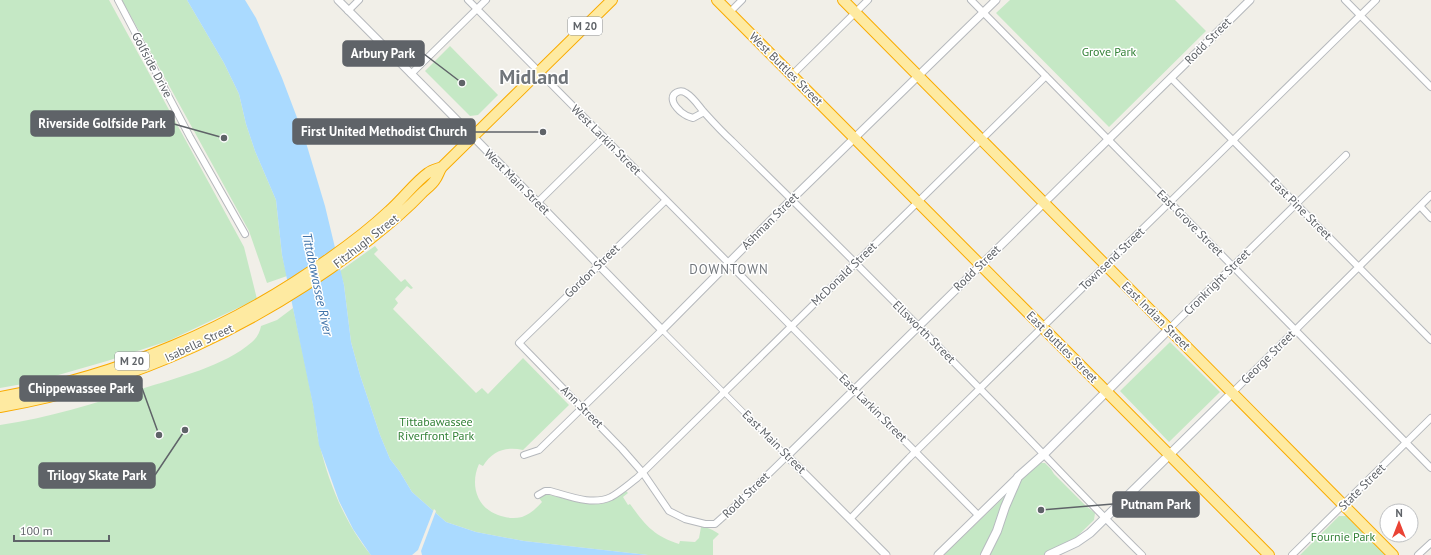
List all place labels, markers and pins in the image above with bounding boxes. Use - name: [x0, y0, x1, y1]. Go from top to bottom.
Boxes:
- callout: Arbury Park: [343, 41, 424, 66]
- callout: Riverside Golfside Park: [31, 111, 174, 136]
- callout: First United Methodist Church: [293, 119, 475, 144]
- callout: Chippewassee Park: [20, 376, 142, 401]
- callout: Trilogy Skate Park: [39, 463, 155, 488]
- callout: Putnam Park: [1113, 492, 1199, 517]

